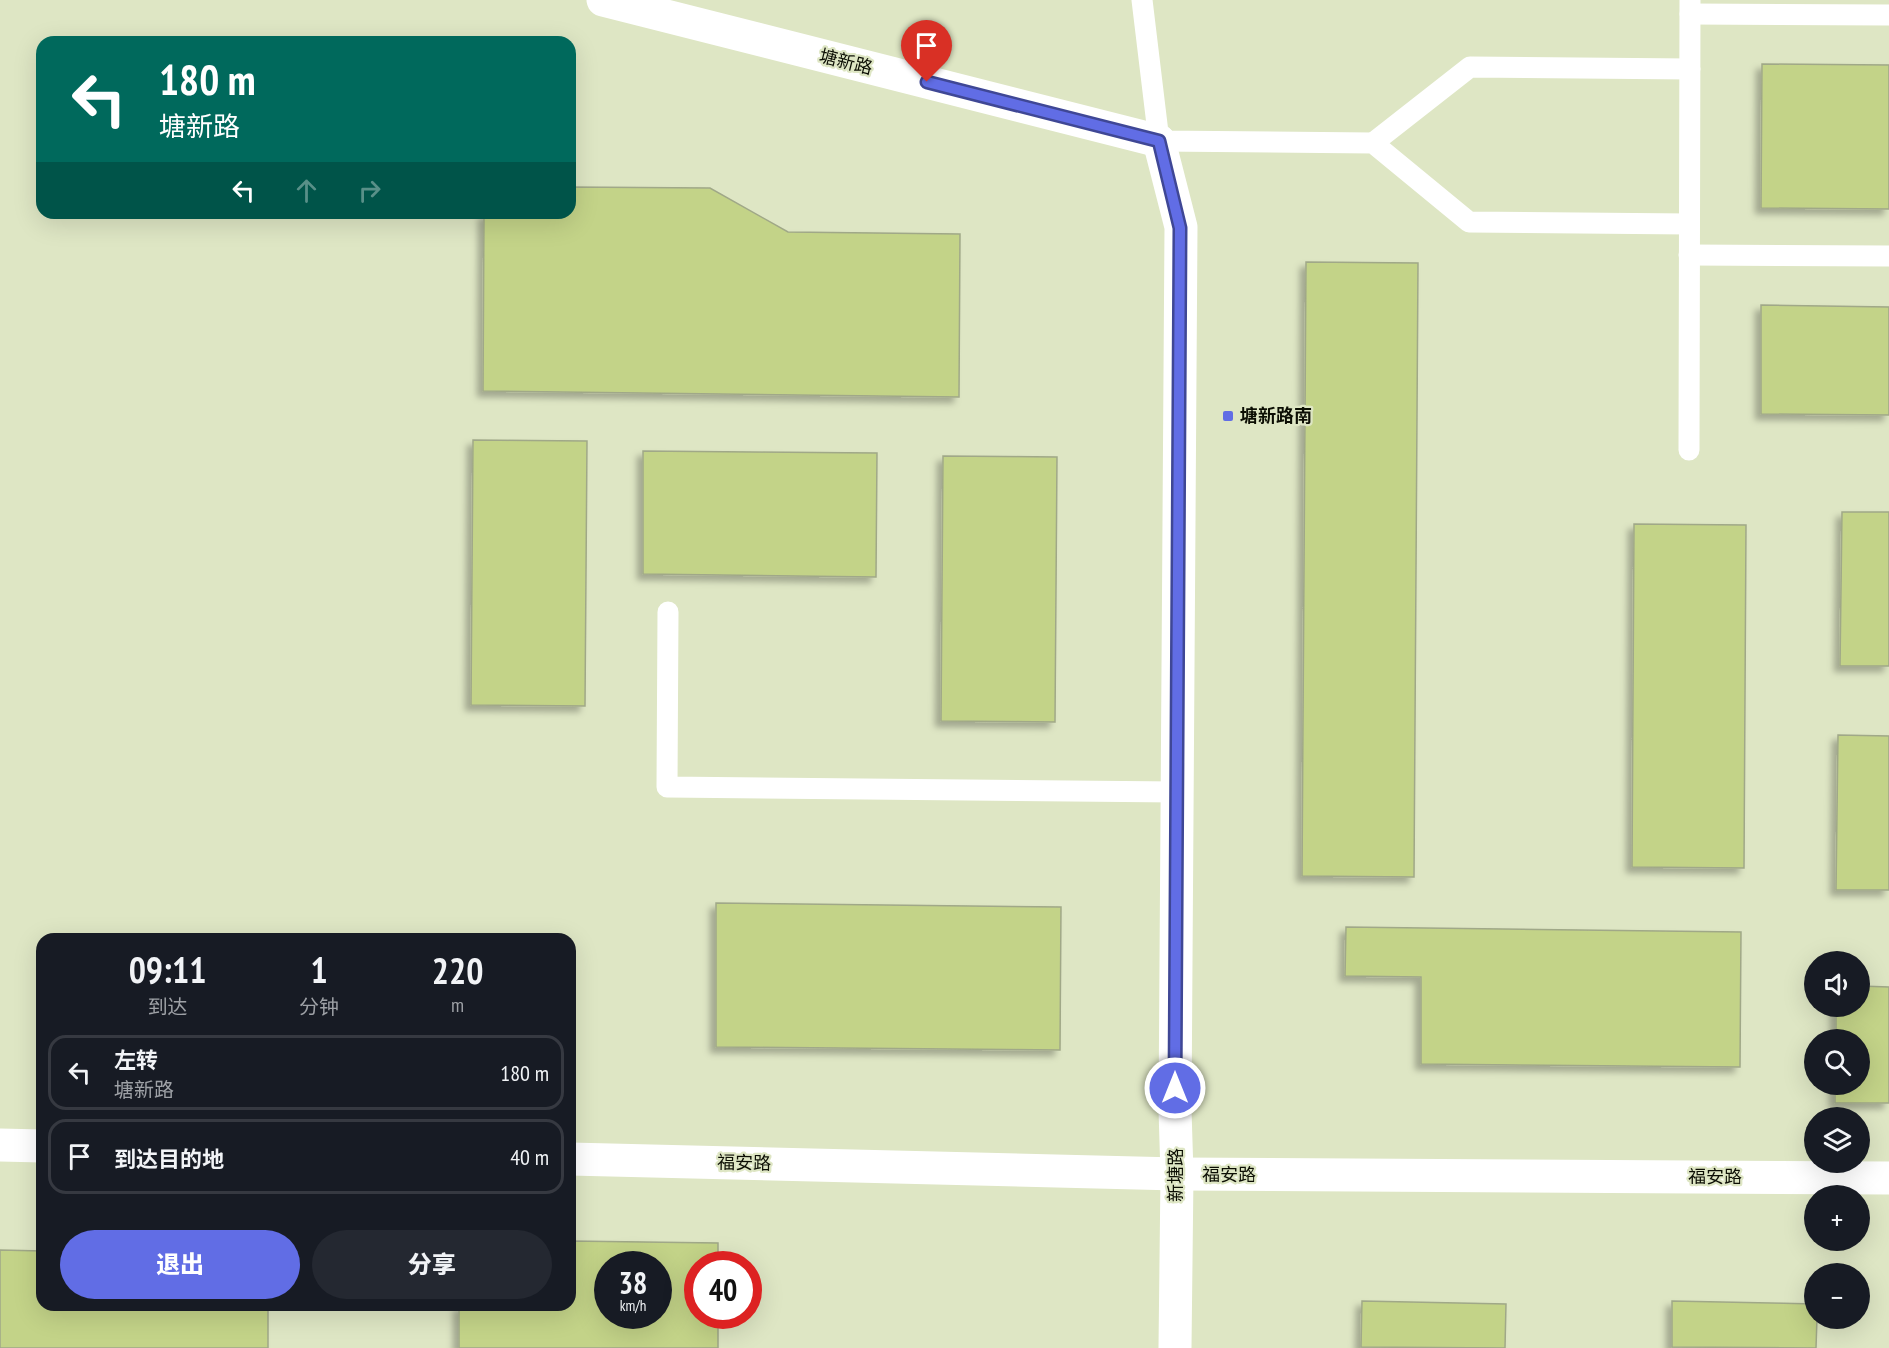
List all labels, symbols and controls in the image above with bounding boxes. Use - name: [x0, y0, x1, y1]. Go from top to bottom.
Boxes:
- pin: [901, 20, 952, 82]
- icon: arrive: [910, 29, 943, 62]
- street label: 塘新路: [817, 44, 875, 79]
- text: 180 m: [159, 52, 256, 107]
- icon: left: [60, 60, 138, 138]
- text: 塘新路: [159, 109, 240, 143]
- icon: left: [227, 174, 260, 207]
- icon: ahead: [290, 174, 323, 207]
- icon: right: [353, 174, 386, 207]
- place label: 塘新路南: [1240, 404, 1312, 427]
- marker: 塘新路南: [1221, 409, 1235, 423]
- text: 09:11: [129, 946, 207, 993]
- text: 1: [311, 946, 328, 993]
- text: 220: [432, 947, 483, 994]
- map controls: [1804, 951, 1870, 1329]
- button: sound: [1804, 951, 1870, 1017]
- text: m: [451, 992, 464, 1018]
- text: 到达: [148, 994, 188, 1020]
- text: 分钟: [299, 994, 339, 1020]
- button: search: [1804, 1029, 1870, 1095]
- text: 左转: [114, 1046, 158, 1074]
- icon: left: [63, 1056, 96, 1089]
- position arrow: [1143, 1056, 1207, 1120]
- text: 180 m: [500, 1059, 549, 1087]
- text: 塘新路: [114, 1077, 174, 1103]
- button: layers: [1804, 1107, 1870, 1173]
- icon: arrive: [63, 1140, 96, 1173]
- text: 40 m: [510, 1143, 549, 1171]
- text: 到达目的地: [114, 1145, 224, 1173]
- street label: 新塘路: [1164, 1148, 1187, 1202]
- street label: 福安路: [717, 1151, 771, 1174]
- street label: 福安路: [1202, 1163, 1256, 1186]
- street label: 福安路: [1688, 1165, 1742, 1188]
- button: +: [1804, 1185, 1870, 1251]
- button: 退出: [60, 1230, 300, 1299]
- button: 分享: [312, 1230, 552, 1299]
- speed limit sign: 40: [684, 1251, 762, 1329]
- text: 38: [619, 1263, 647, 1302]
- button: −: [1804, 1263, 1870, 1329]
- text: km/h: [620, 1296, 646, 1315]

